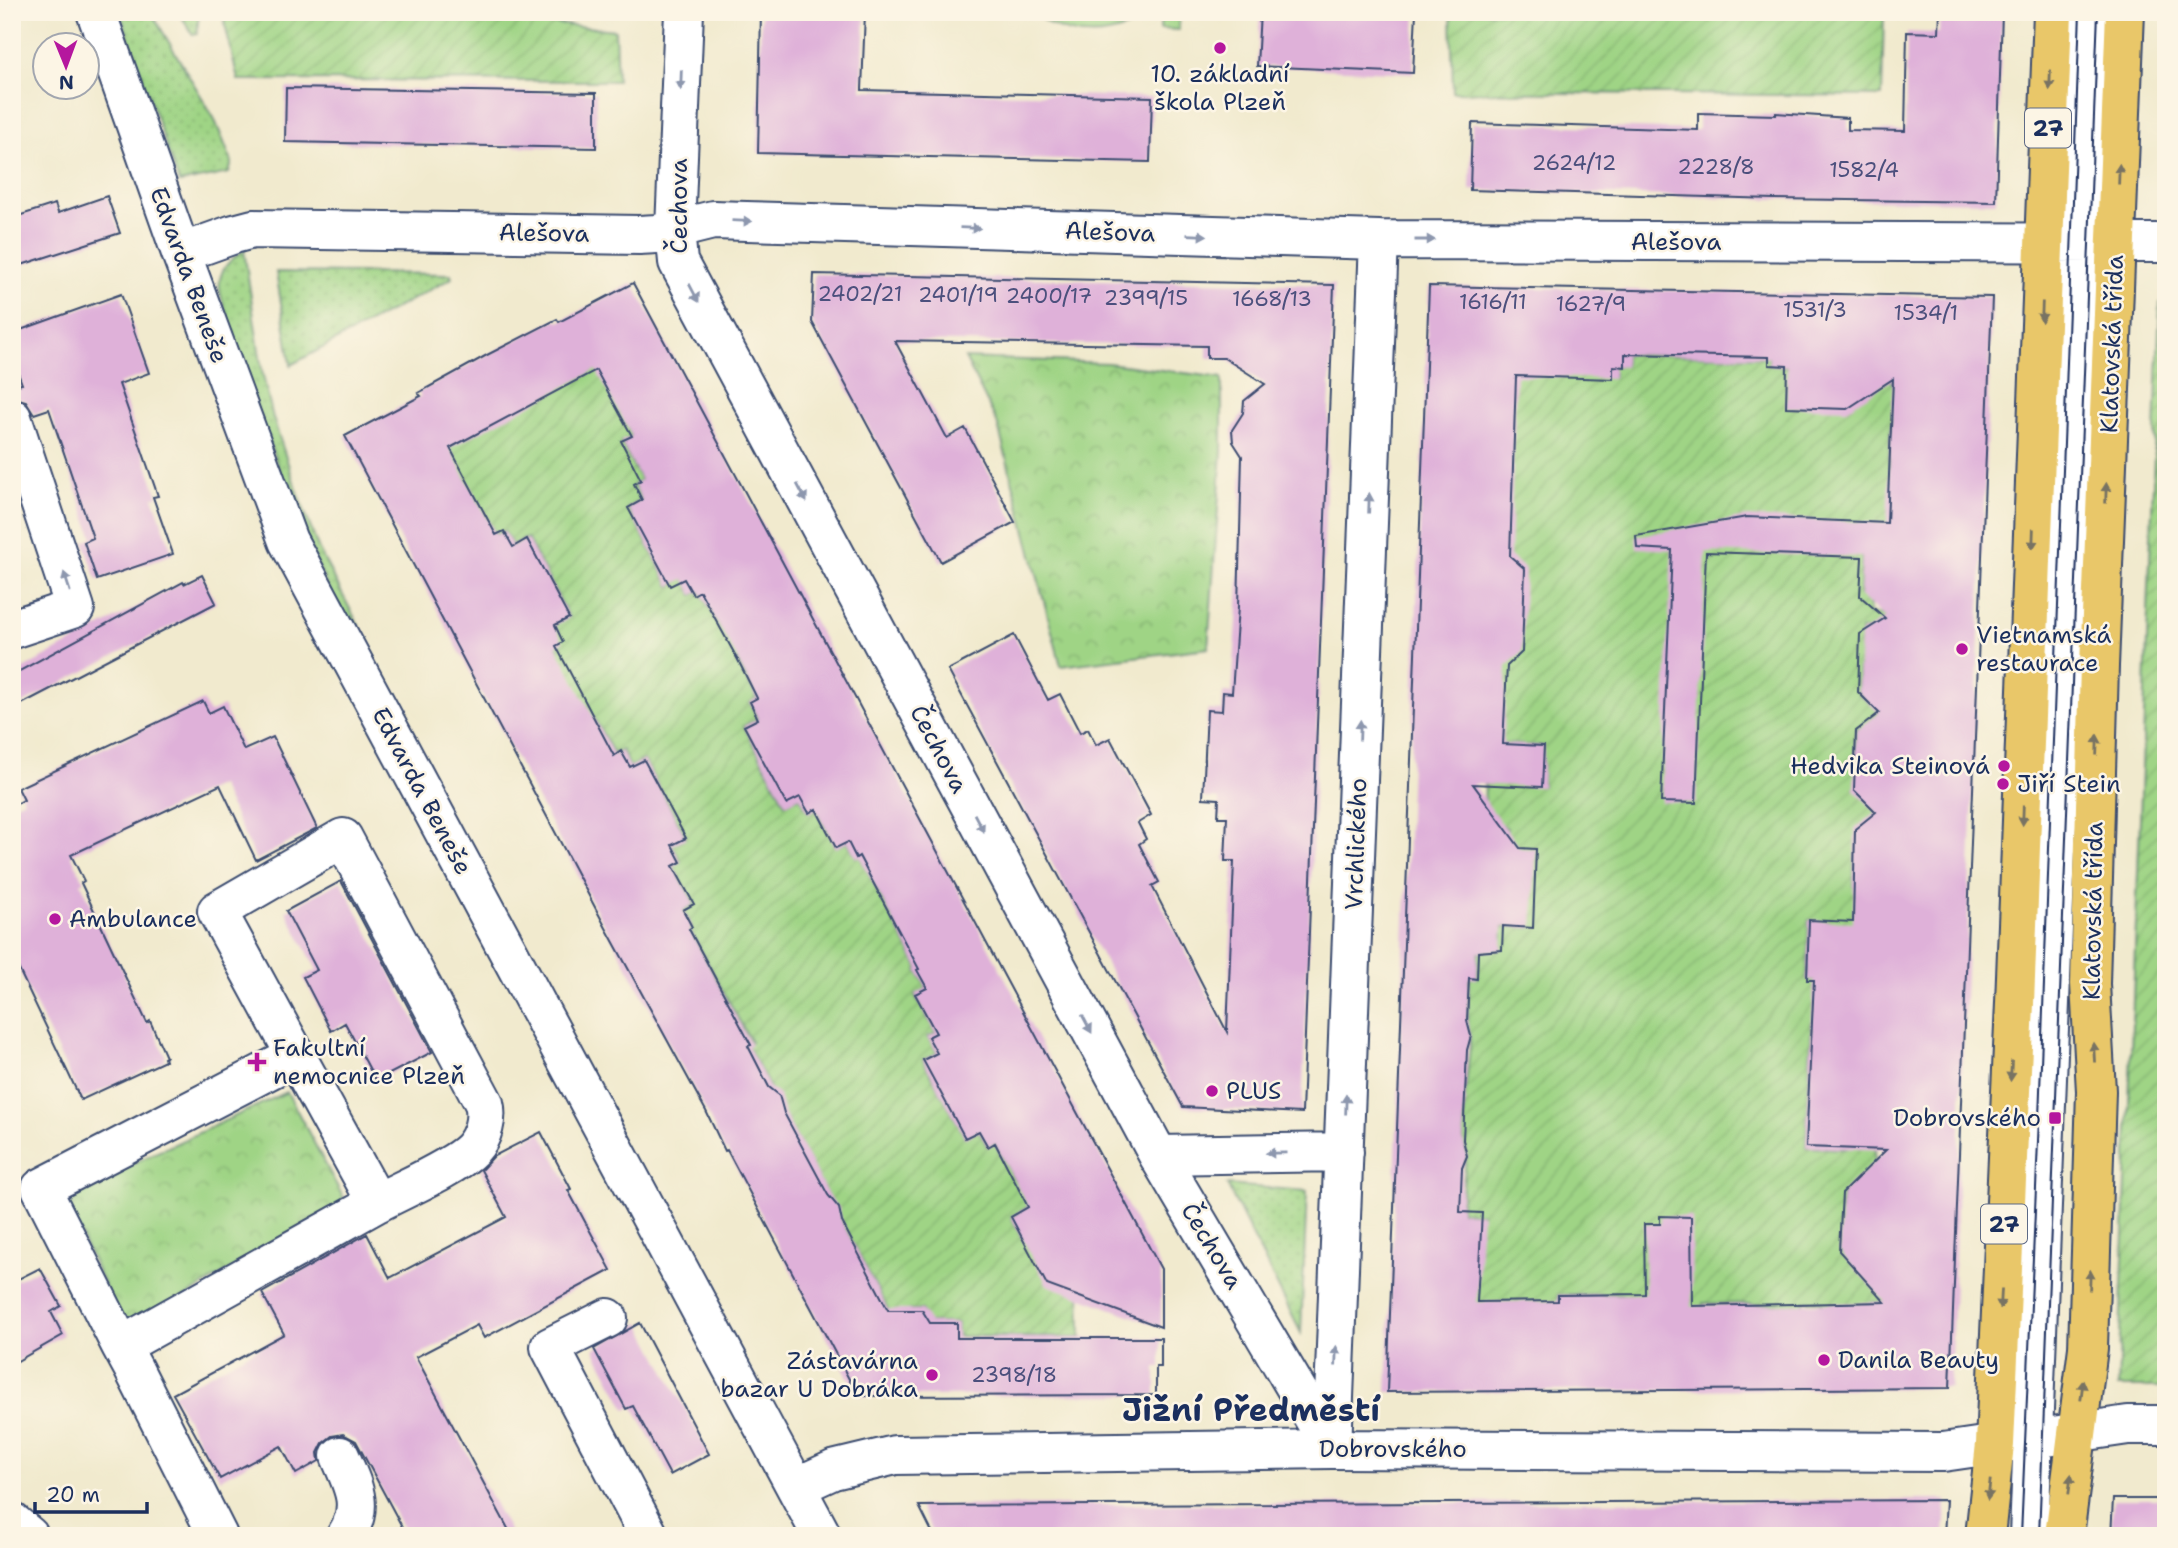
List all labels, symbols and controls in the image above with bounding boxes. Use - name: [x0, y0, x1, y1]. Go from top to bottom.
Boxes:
- north arrow: [32, 32, 102, 102]
- marker: 10. základní škola Plzeň: [1212, 40, 1228, 56]
- place label: 10. základní škola Plzeň: [1150, 58, 1290, 118]
- text: N: [59, 70, 74, 95]
- one-way arrow: [675, 70, 686, 92]
- one-way arrow: [2045, 70, 2056, 92]
- road number: 27: [2025, 108, 2071, 148]
- house number: 2624/12: [1532, 149, 1616, 177]
- house number: 2228/8: [1677, 153, 1755, 181]
- house number: 1582/4: [1829, 156, 1899, 184]
- street label: Čechova: [663, 158, 695, 254]
- one-way arrow: [2114, 163, 2125, 185]
- street label: Edvarda Beneše: [142, 183, 236, 367]
- street label: Alešova: [1064, 214, 1156, 250]
- one-way arrow: [732, 215, 754, 227]
- street label: Alešova: [498, 216, 590, 250]
- one-way arrow: [959, 222, 981, 234]
- street label: Alešova: [1631, 226, 1721, 258]
- one-way arrow: [1186, 229, 1208, 240]
- one-way arrow: [1414, 235, 1436, 246]
- street label: Klatovská třída: [2093, 254, 2131, 434]
- house number: 2402/21: [817, 280, 903, 308]
- house number: 2401/19: [918, 281, 998, 309]
- house number: 2400/17: [1006, 282, 1092, 310]
- one-way arrow: [688, 283, 700, 303]
- house number: 2399/15: [1104, 284, 1188, 312]
- house number: 1668/13: [1232, 285, 1312, 313]
- house number: 1616/11: [1459, 288, 1527, 316]
- house number: 1627/9: [1556, 290, 1626, 318]
- house number: 1531/3: [1783, 296, 1847, 324]
- house number: 1534/1: [1894, 299, 1958, 327]
- one-way arrow: [2036, 301, 2047, 323]
- one-way arrow: [2101, 482, 2112, 504]
- one-way arrow: [796, 484, 808, 503]
- one-way arrow: [1364, 491, 1375, 513]
- one-way arrow: [2028, 528, 2039, 550]
- one-way arrow: [61, 572, 71, 593]
- place label: Vietnamská restaurace: [1976, 619, 2112, 679]
- marker: Vietnamská restaurace: [1954, 641, 1970, 657]
- street label: Čechova: [902, 699, 976, 799]
- street label: Edvarda Beneše: [364, 702, 480, 880]
- one-way arrow: [1355, 719, 1366, 741]
- one-way arrow: [2091, 733, 2103, 755]
- place label: Hedvika Steinová: [1790, 750, 1990, 782]
- marker: Hedvika Steinová: [1996, 758, 2012, 774]
- place label: Jiří Stein: [2017, 768, 2121, 800]
- marker: Jiří Stein: [1995, 776, 2011, 792]
- street label: Vrchlického: [1338, 777, 1374, 911]
- one-way arrow: [2017, 805, 2028, 827]
- one-way arrow: [973, 813, 985, 833]
- street label: Klatovská třída: [2075, 821, 2111, 1001]
- place label: Ambulance: [69, 903, 197, 935]
- marker: Ambulance: [47, 911, 63, 927]
- one-way arrow: [1081, 1014, 1093, 1033]
- place label: Fakultní nemocnice Plzeň: [273, 1032, 465, 1092]
- one-way arrow: [2088, 1041, 2099, 1063]
- marker: Fakultní nemocnice Plzeň: [247, 1052, 267, 1072]
- one-way arrow: [2006, 1061, 2017, 1083]
- place label: PLUS: [1226, 1075, 1281, 1107]
- marker: PLUS: [1204, 1083, 1220, 1099]
- one-way arrow: [1340, 1093, 1351, 1115]
- place label: Dobrovského: [1893, 1102, 2041, 1134]
- marker: Dobrovského: [2047, 1110, 2063, 1126]
- one-way arrow: [1264, 1147, 1286, 1159]
- street label: Čechova: [1174, 1197, 1250, 1295]
- road number: 27: [1981, 1204, 2027, 1244]
- one-way arrow: [2084, 1268, 2095, 1290]
- one-way arrow: [1995, 1288, 2006, 1310]
- place label: Danila Beauty: [1838, 1344, 1999, 1376]
- place label: Zástavárna bazar U Dobráka: [721, 1345, 918, 1405]
- one-way arrow: [1330, 1345, 1341, 1367]
- marker: Danila Beauty: [1816, 1352, 1832, 1368]
- house number: 2398/18: [971, 1361, 1057, 1389]
- marker: Zástavárna bazar U Dobráka: [924, 1367, 940, 1383]
- one-way arrow: [2077, 1379, 2088, 1401]
- district label: Jižní Předměstí: [1122, 1388, 1381, 1431]
- street label: Dobrovského: [1319, 1433, 1467, 1465]
- scale bar: [35, 1471, 147, 1515]
- one-way arrow: [2065, 1473, 2076, 1495]
- one-way arrow: [1984, 1479, 1995, 1501]
- text: 20 m: [46, 1481, 100, 1509]

